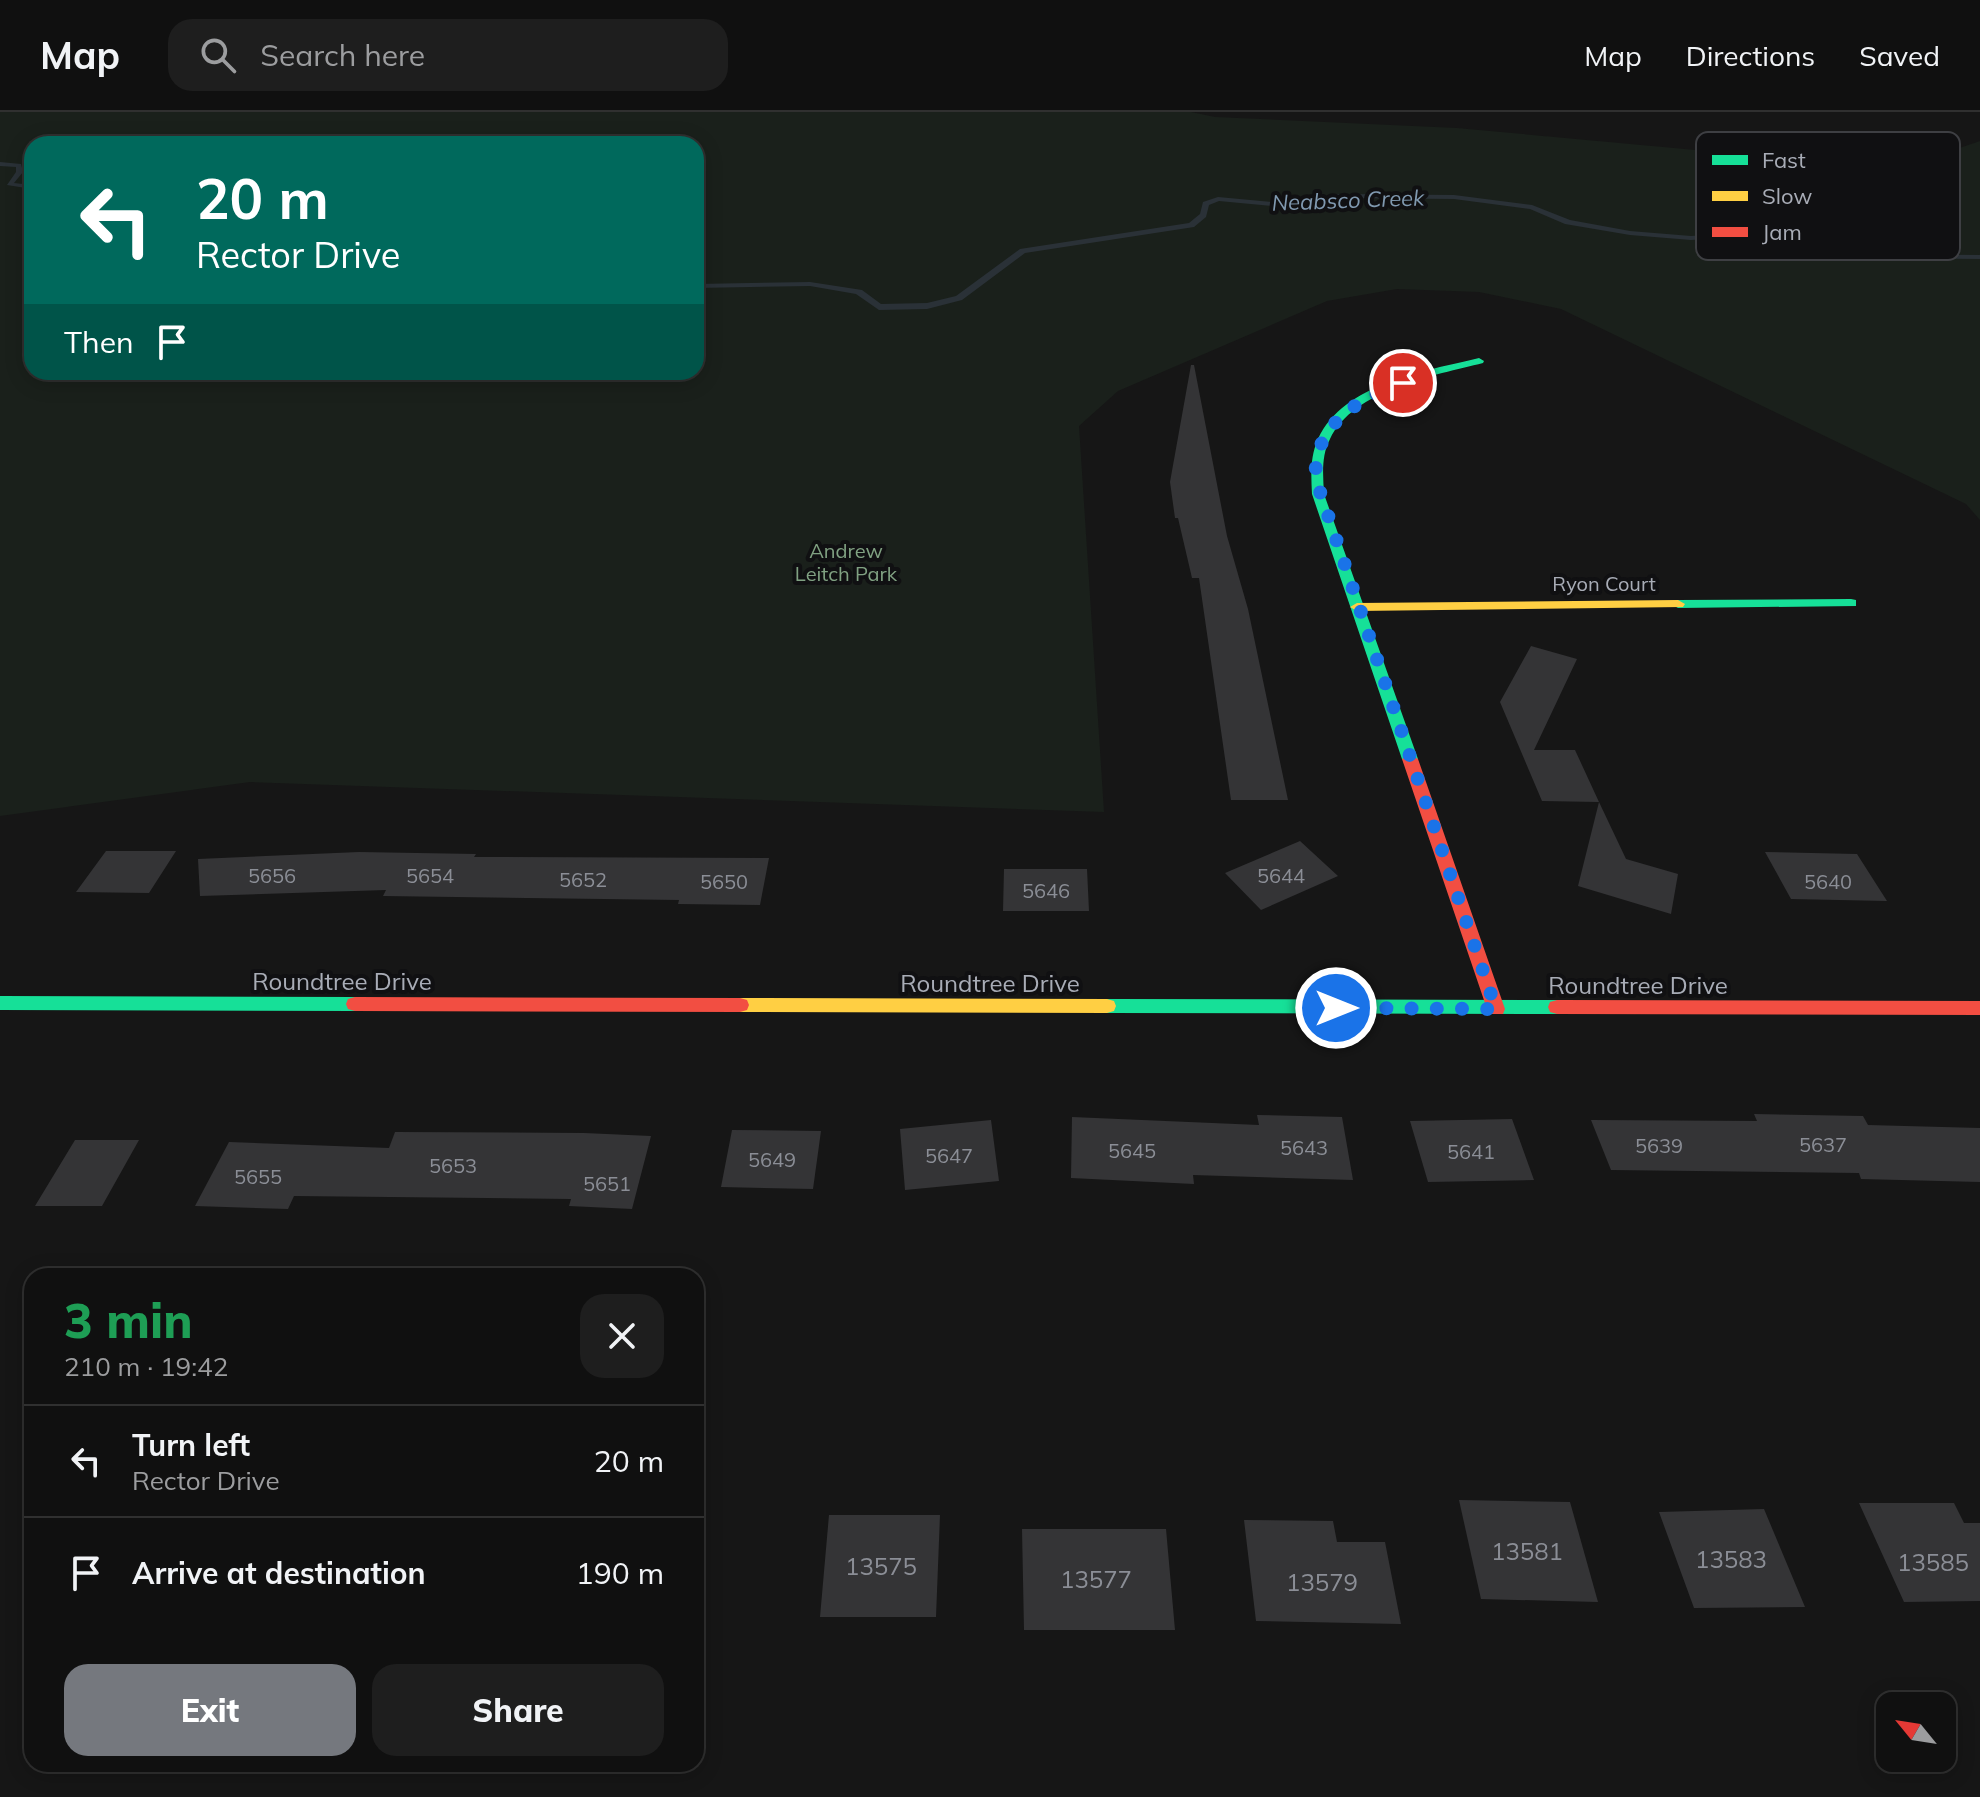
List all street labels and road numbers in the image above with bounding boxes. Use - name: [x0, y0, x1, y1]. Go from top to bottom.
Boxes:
- street label: Ryon Court: [1552, 571, 1656, 596]
- street label: Roundtree Drive: [252, 966, 432, 996]
- street label: Roundtree Drive: [900, 968, 1080, 998]
- street label: Roundtree Drive: [1548, 970, 1728, 1000]

